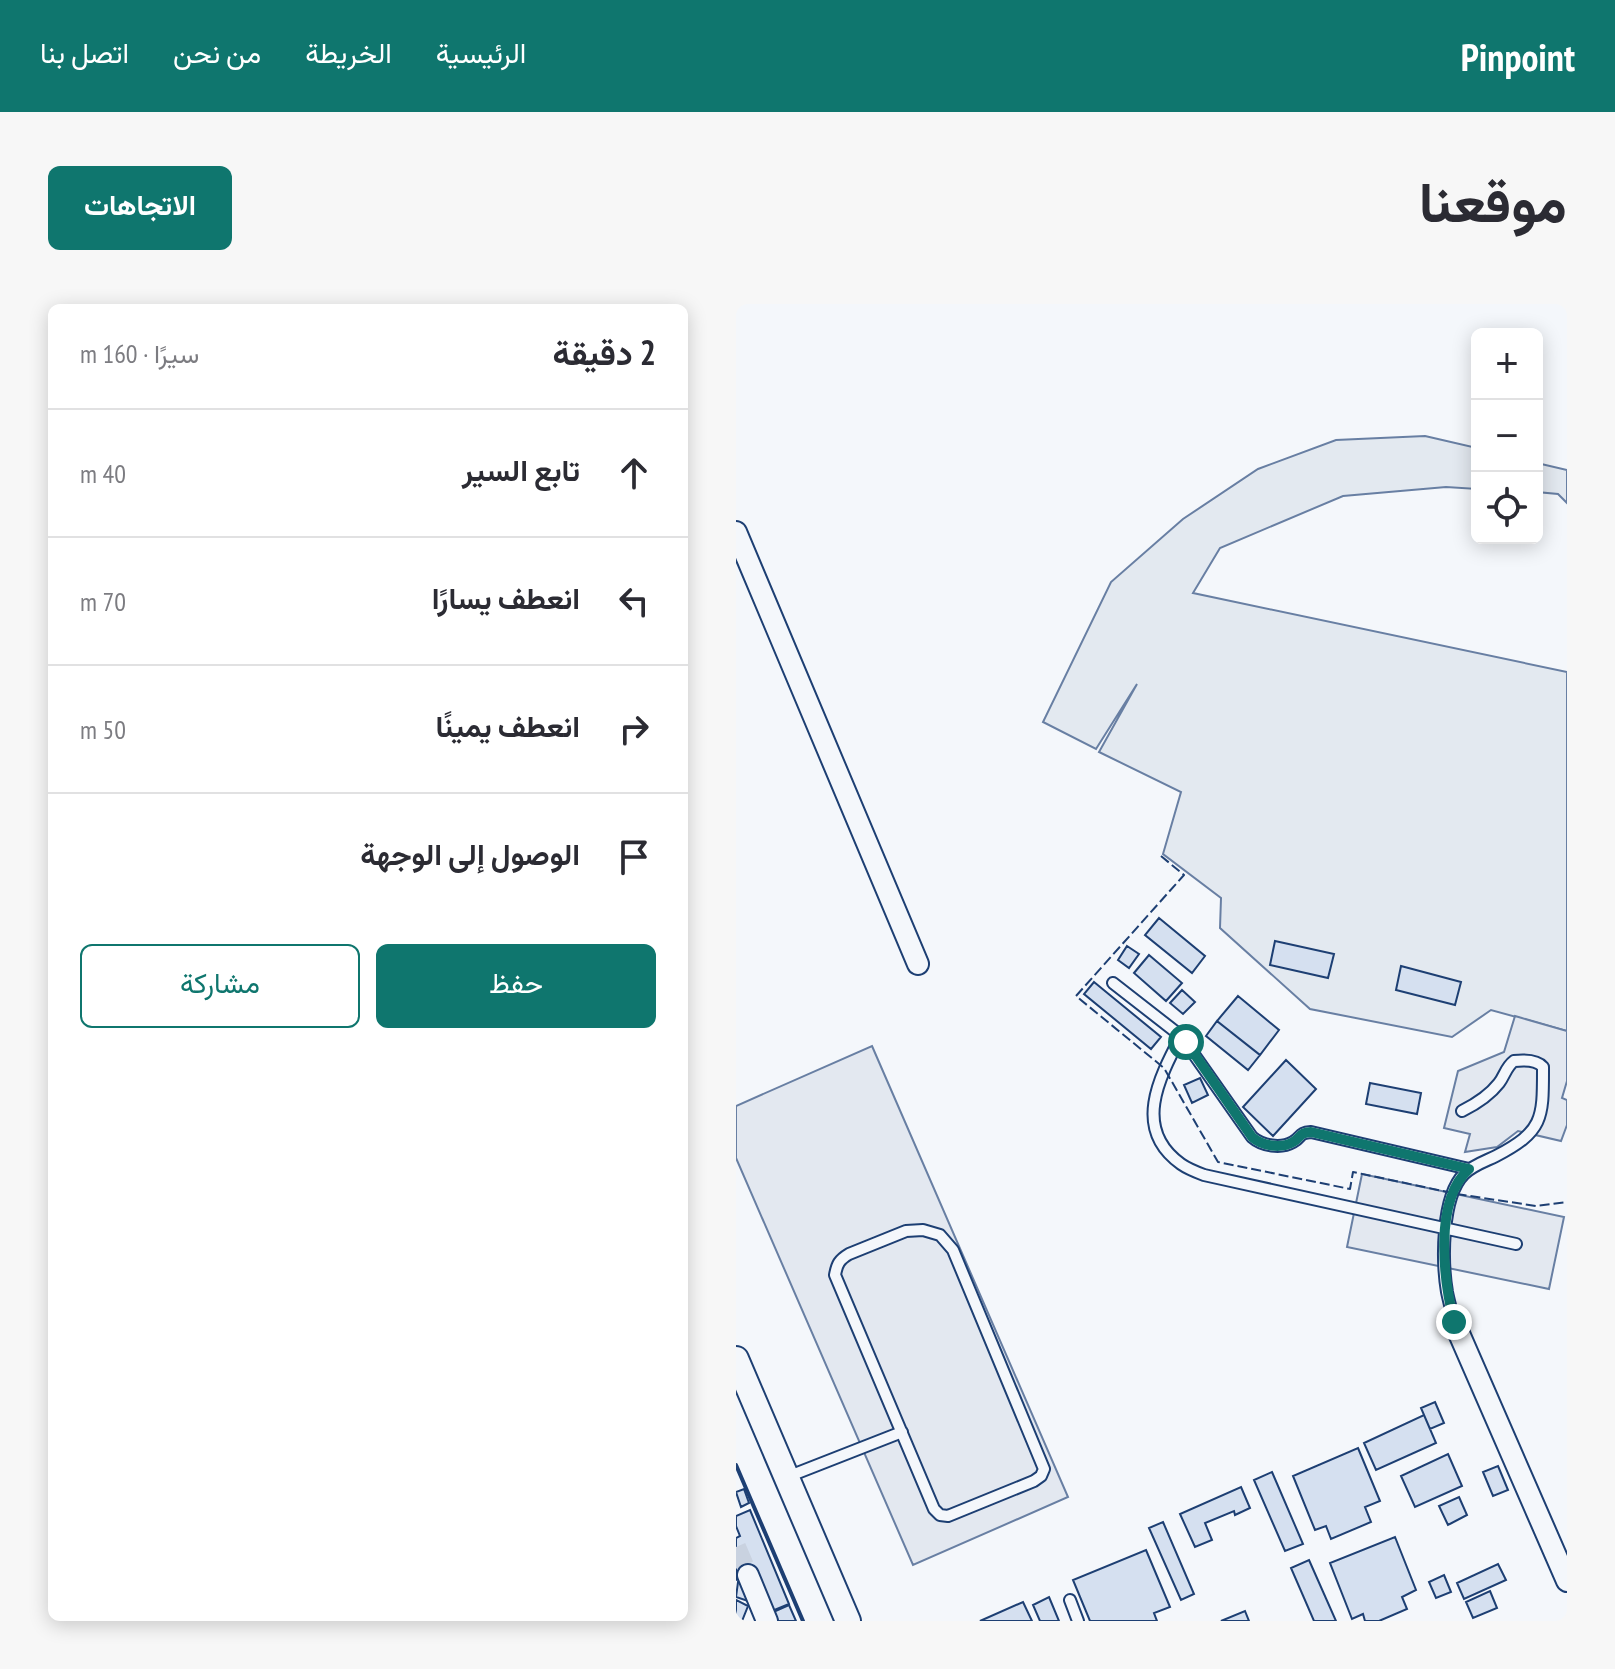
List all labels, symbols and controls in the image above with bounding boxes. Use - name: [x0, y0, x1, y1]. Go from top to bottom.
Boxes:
- text: Pinpoint: [1461, 32, 1575, 81]
- text: اتصل بنا: [40, 34, 129, 71]
- text: من نحن: [173, 34, 261, 71]
- text: الخريطة: [305, 34, 392, 71]
- text: الرئيسية: [436, 34, 526, 71]
- text: موقعنا: [1419, 165, 1567, 237]
- button: الاتجاهات: [48, 166, 232, 250]
- map controls: [1471, 328, 1543, 544]
- button: +: [1471, 328, 1543, 400]
- text: 2 دقيقة: [553, 330, 656, 374]
- text: سيرًا · 160 m: [80, 337, 199, 370]
- button: −: [1471, 400, 1543, 472]
- text: تابع السير: [462, 450, 580, 489]
- icon: ahead: [612, 451, 656, 495]
- text: 40 m: [80, 457, 126, 490]
- button: locate: [1471, 472, 1543, 544]
- text: انعطف يسارًا: [432, 578, 580, 617]
- icon: left: [612, 579, 656, 623]
- text: 70 m: [80, 585, 126, 618]
- text: انعطف يمينًا: [436, 706, 580, 745]
- icon: right: [612, 707, 656, 751]
- text: 50 m: [80, 713, 126, 746]
- text: الوصول إلى الوجهة: [360, 834, 580, 873]
- icon: arrive: [612, 835, 656, 879]
- button: مشاركة: [80, 944, 360, 1028]
- button: حفظ: [376, 944, 656, 1028]
- route start: [1168, 1024, 1204, 1060]
- route end: [1436, 1304, 1472, 1340]

